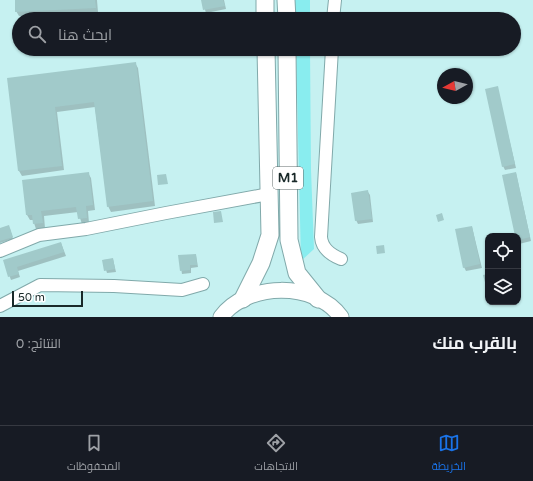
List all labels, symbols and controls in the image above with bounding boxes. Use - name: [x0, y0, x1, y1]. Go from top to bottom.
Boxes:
- search box: [12, 12, 521, 56]
- icon: search: [26, 23, 48, 45]
- text: ابحث هنا: [58, 26, 112, 44]
- north arrow: [437, 68, 473, 104]
- road number: M1: [273, 167, 303, 189]
- map controls: [485, 233, 521, 305]
- button: locate: [485, 233, 521, 269]
- button: layers: [485, 269, 521, 305]
- scale bar: [12, 289, 83, 308]
- text: 50 m: [18, 291, 45, 304]
- text: بالقرب منك: [432, 333, 517, 354]
- text: النتائج: 0: [16, 336, 61, 352]
- tab: المحفوظات: [67, 432, 120, 476]
- tab: الاتجاهات: [254, 432, 298, 476]
- tab: الخريطة: [432, 432, 466, 476]

